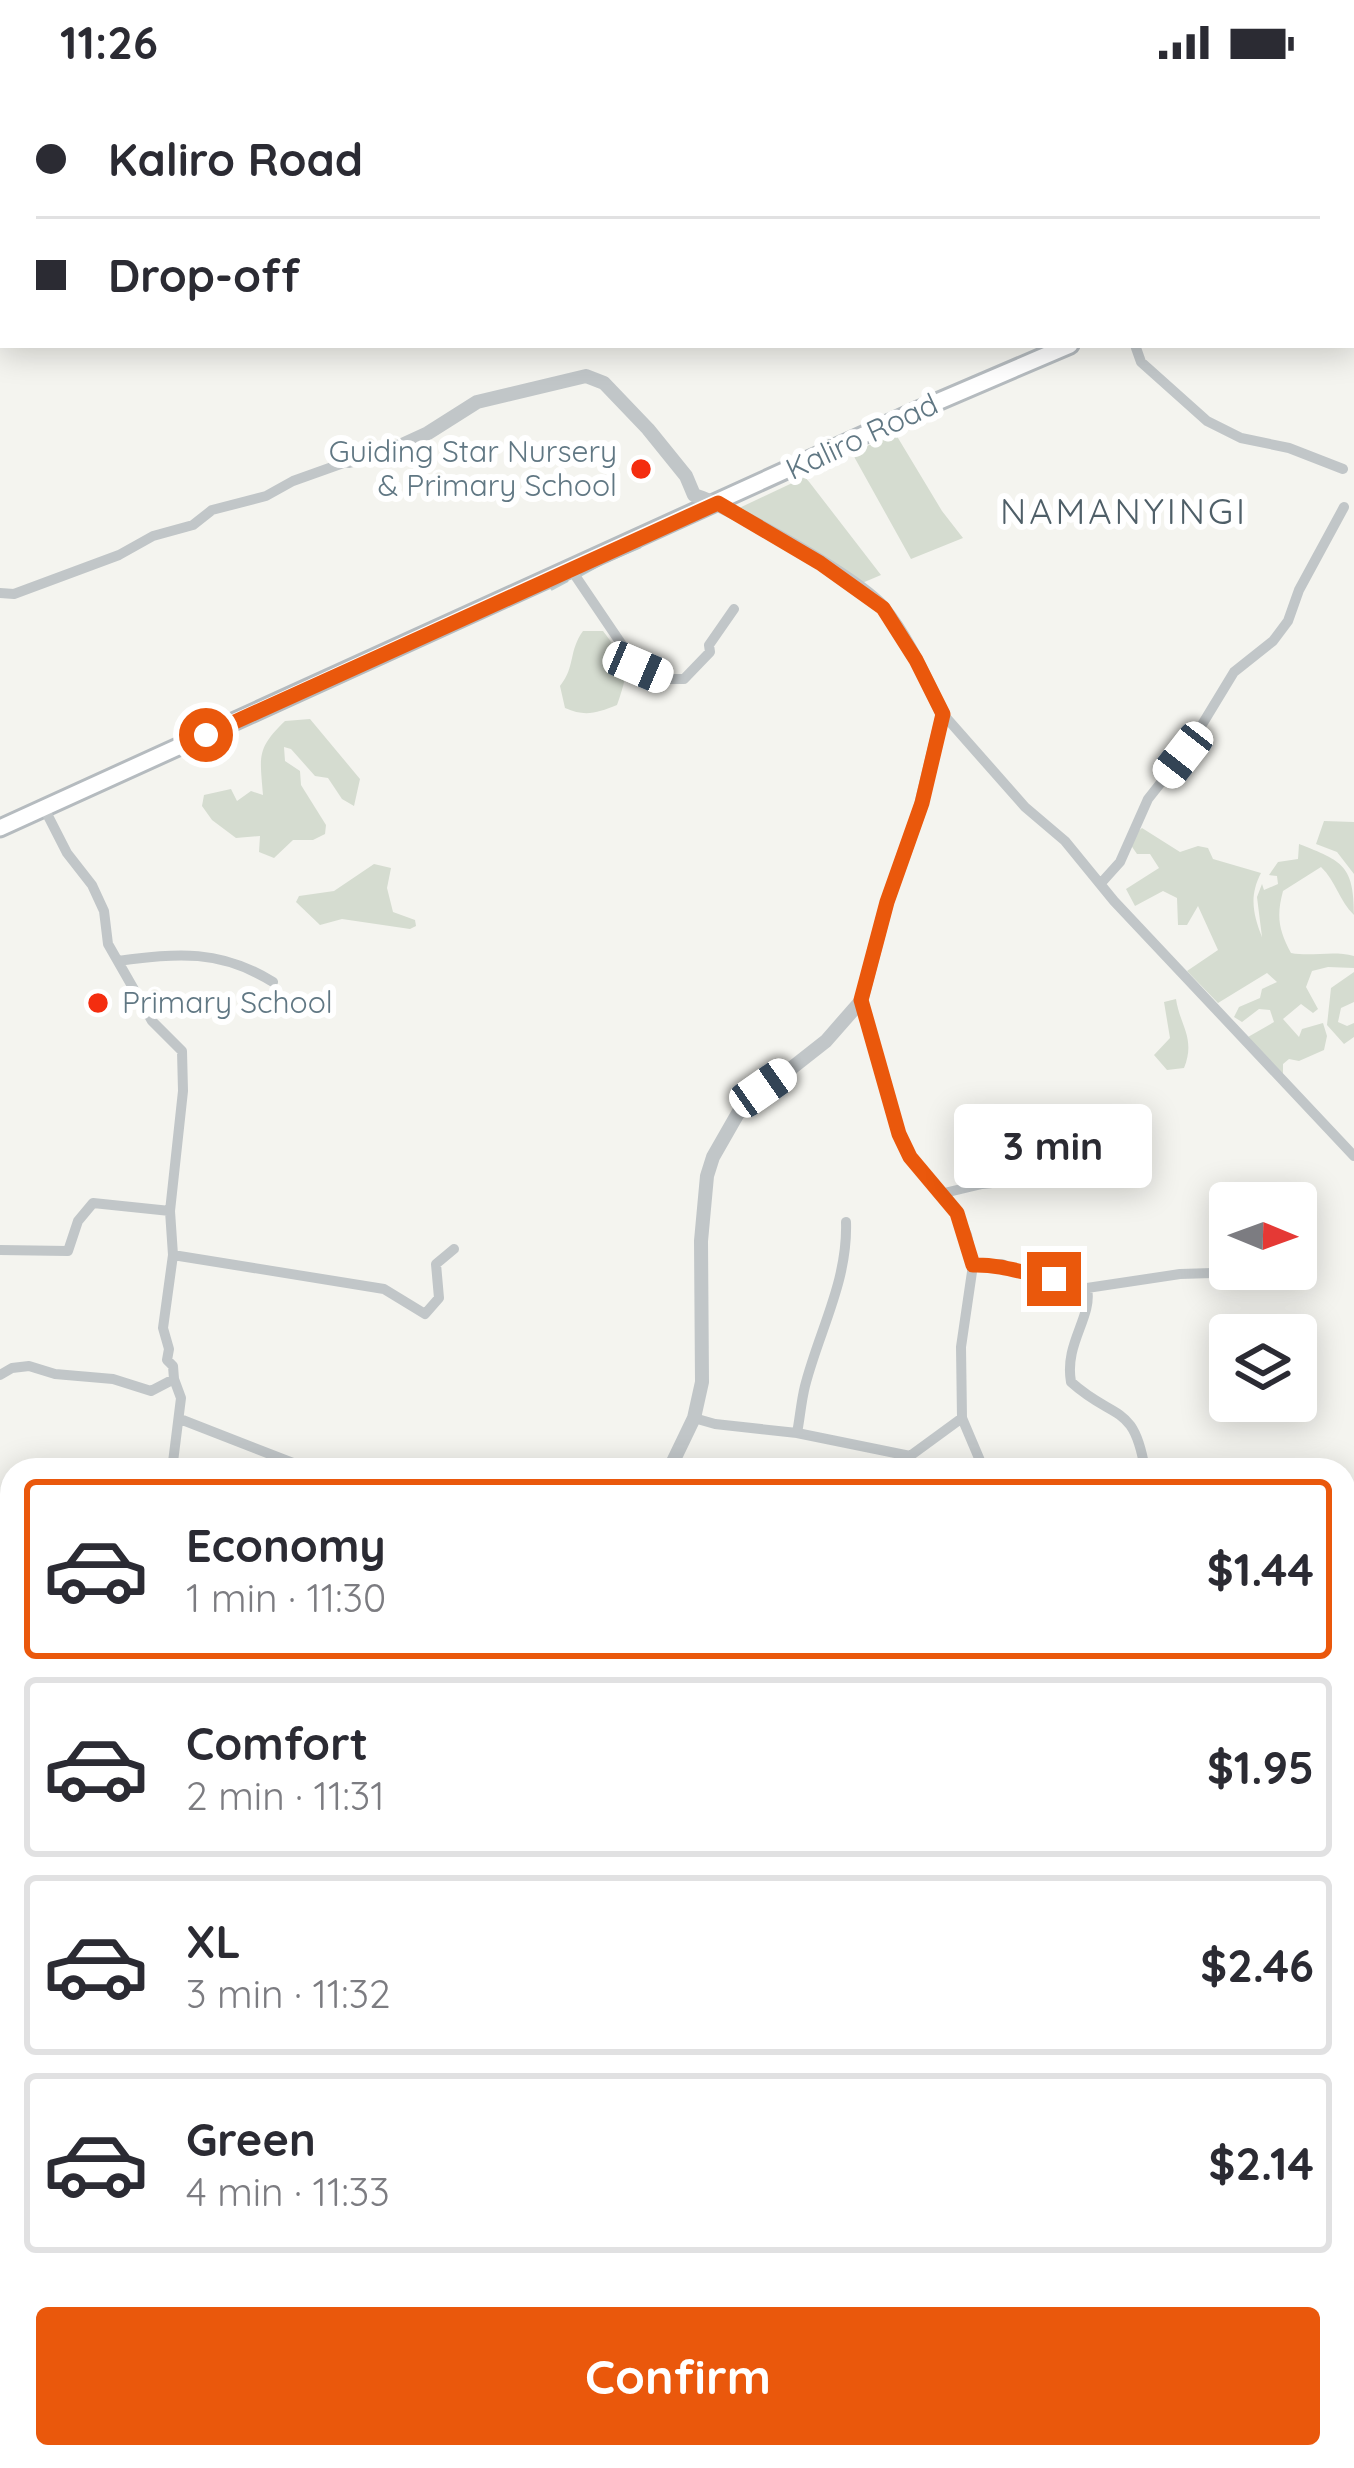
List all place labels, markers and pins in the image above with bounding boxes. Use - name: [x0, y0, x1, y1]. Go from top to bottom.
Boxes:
- place label: Guiding Star Nursery & Primary School: [329, 432, 617, 504]
- marker: Guiding Star Nursery & Primary School: [628, 456, 654, 482]
- place label: Primary School: [122, 983, 333, 1021]
- marker: Primary School: [85, 990, 111, 1016]

